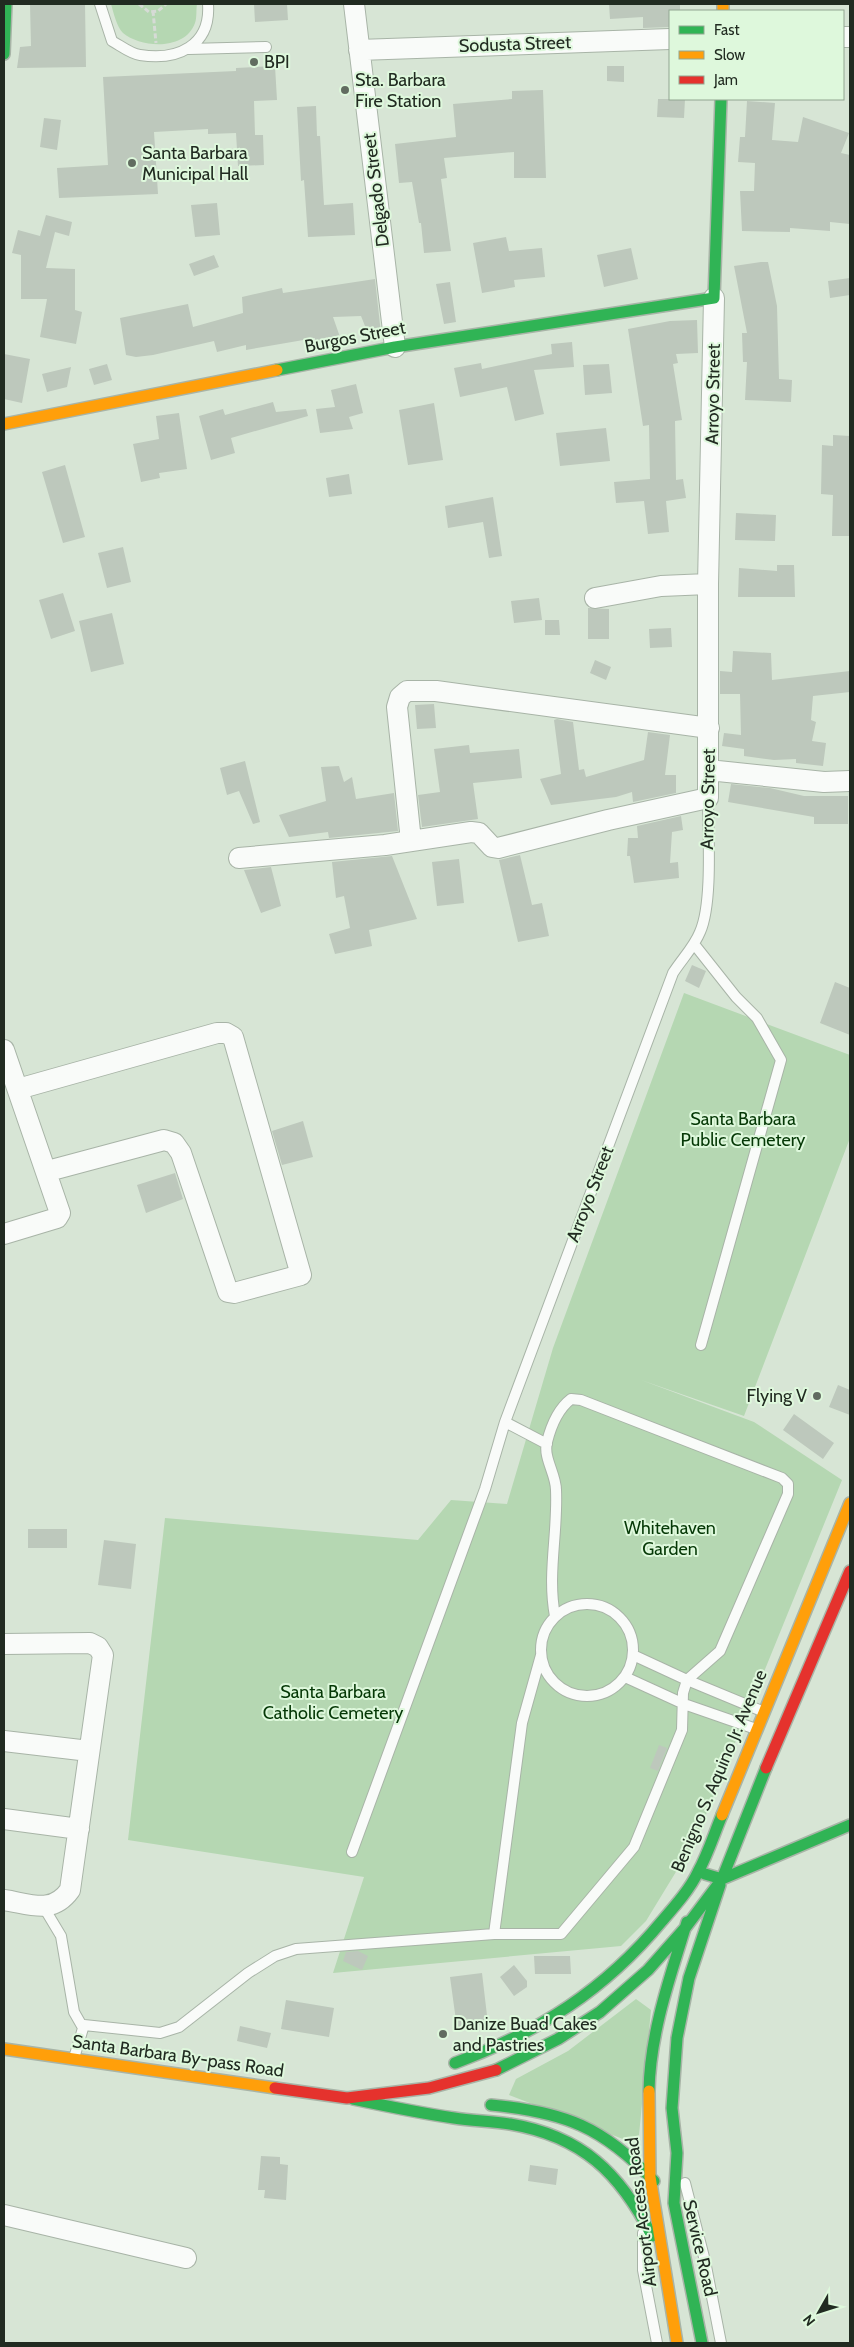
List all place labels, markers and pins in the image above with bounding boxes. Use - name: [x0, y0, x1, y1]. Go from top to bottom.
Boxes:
- place label: BPI: [264, 51, 290, 73]
- marker: BPI: [248, 56, 260, 68]
- place label: Sta. Barbara Fire Station: [355, 69, 446, 112]
- marker: Sta. Barbara Fire Station: [339, 84, 351, 96]
- place label: Santa Barbara Municipal Hall: [142, 142, 249, 185]
- marker: Santa Barbara Municipal Hall: [126, 157, 138, 169]
- place label: Flying V: [747, 1385, 807, 1407]
- marker: Flying V: [811, 1390, 823, 1402]
- place label: Danize Buad Cakes and Pastries: [453, 2013, 597, 2056]
- marker: Danize Buad Cakes and Pastries: [437, 2028, 449, 2040]

